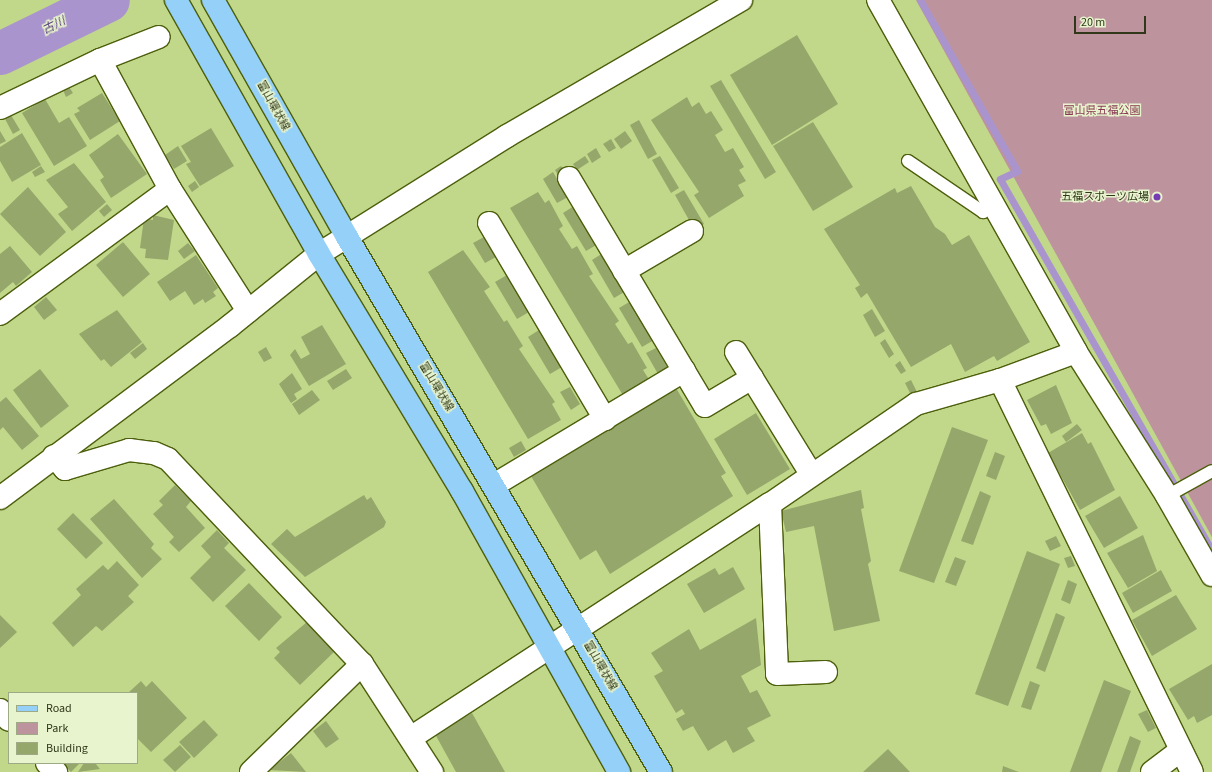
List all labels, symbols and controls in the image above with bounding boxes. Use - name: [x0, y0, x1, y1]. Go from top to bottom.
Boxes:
- scale bar: [1076, 8, 1148, 34]
- water label: 古川: [40, 14, 68, 38]
- text: 20 m: [1081, 14, 1105, 31]
- street label: 富山環状線: [254, 79, 292, 133]
- park label: 富山県五福公園: [1064, 104, 1140, 118]
- place label: 五福スポーツ広場: [1061, 190, 1149, 204]
- marker: 五福スポーツ広場: [1152, 192, 1162, 202]
- street label: 富山環状線: [416, 360, 456, 414]
- street label: 富山環状線: [581, 639, 619, 693]
- legend: [8, 692, 138, 764]
- text: Road: [46, 700, 72, 717]
- text: Park: [46, 720, 68, 737]
- text: Building: [46, 740, 88, 757]

